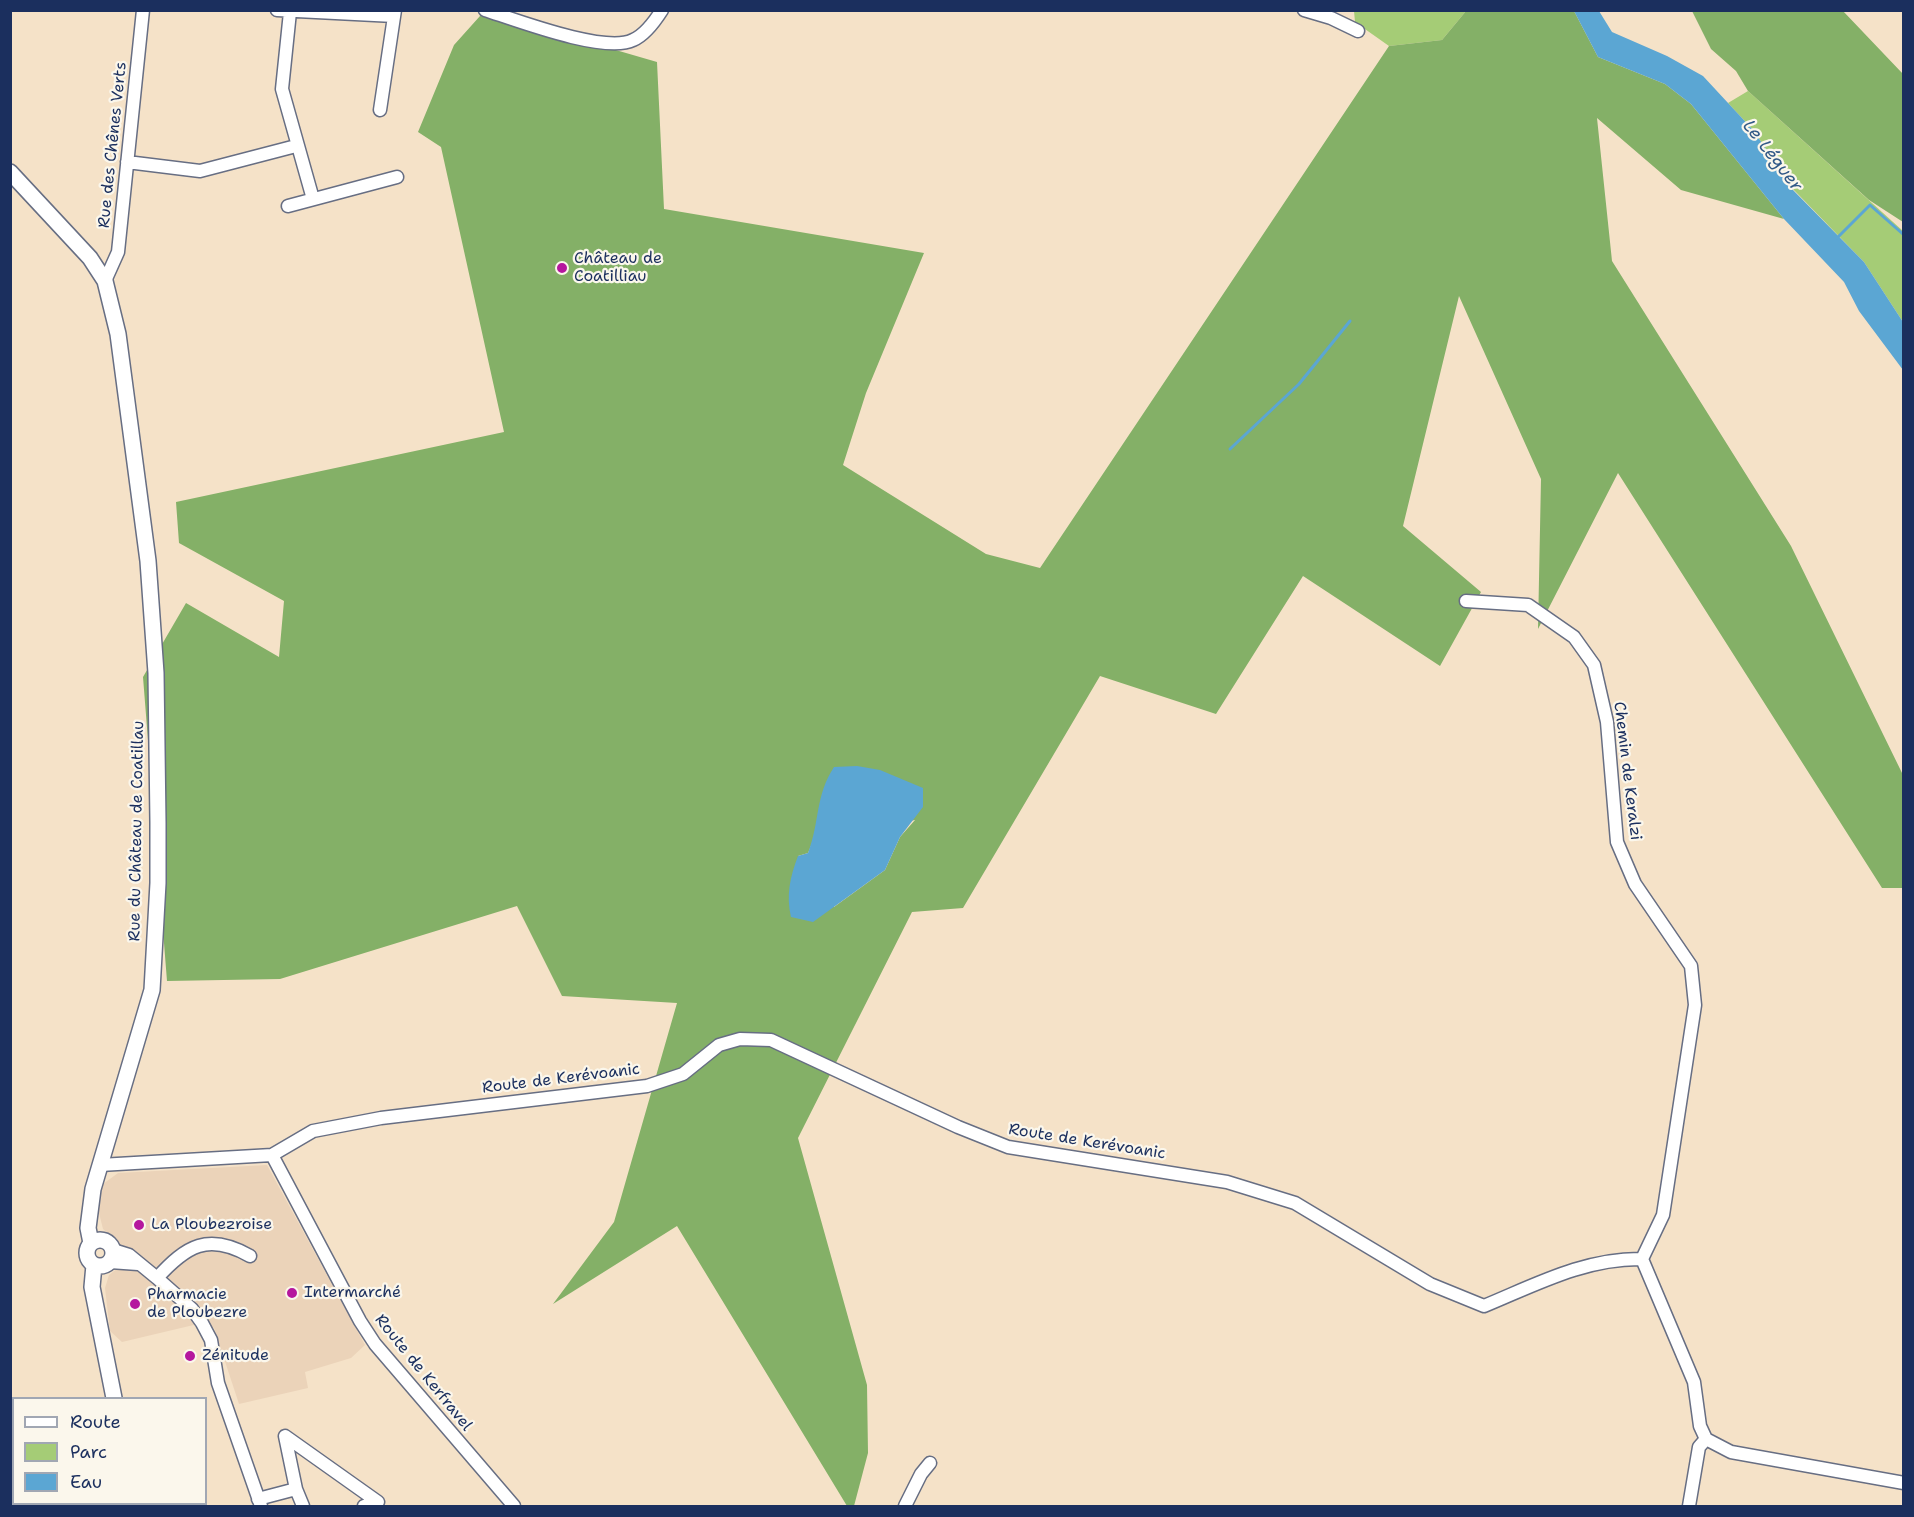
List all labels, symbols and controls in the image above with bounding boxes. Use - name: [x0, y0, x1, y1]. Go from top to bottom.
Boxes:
- street label: Rue des Chênes Verts: [95, 61, 131, 229]
- water label: Le Léguer: [1737, 116, 1807, 196]
- place label: Château de Coatilliau: [574, 249, 662, 287]
- marker: Château de Coatilliau: [555, 261, 569, 275]
- street label: Chemin de Keralzi: [1609, 701, 1645, 841]
- street label: Rue du Château de Coatillau: [125, 720, 149, 942]
- street label: Route de Kerévoanic: [481, 1060, 641, 1098]
- street label: Route de Kerévoanic: [1007, 1120, 1167, 1164]
- place label: La Ploubezroise: [151, 1215, 272, 1235]
- marker: La Ploubezroise: [132, 1218, 146, 1232]
- place label: Intermarché: [304, 1283, 401, 1303]
- place label: Pharmacie de Ploubezre: [147, 1285, 247, 1323]
- marker: Intermarché: [285, 1286, 299, 1300]
- marker: Pharmacie de Ploubezre: [128, 1297, 142, 1311]
- street label: Route de Kerfravel: [370, 1311, 476, 1435]
- place label: Zénitude: [202, 1346, 269, 1366]
- marker: Zénitude: [183, 1349, 197, 1363]
- legend: [12, 1397, 207, 1505]
- text: Route: [70, 1410, 121, 1434]
- text: Parc: [70, 1440, 107, 1464]
- text: Eau: [70, 1470, 102, 1494]

